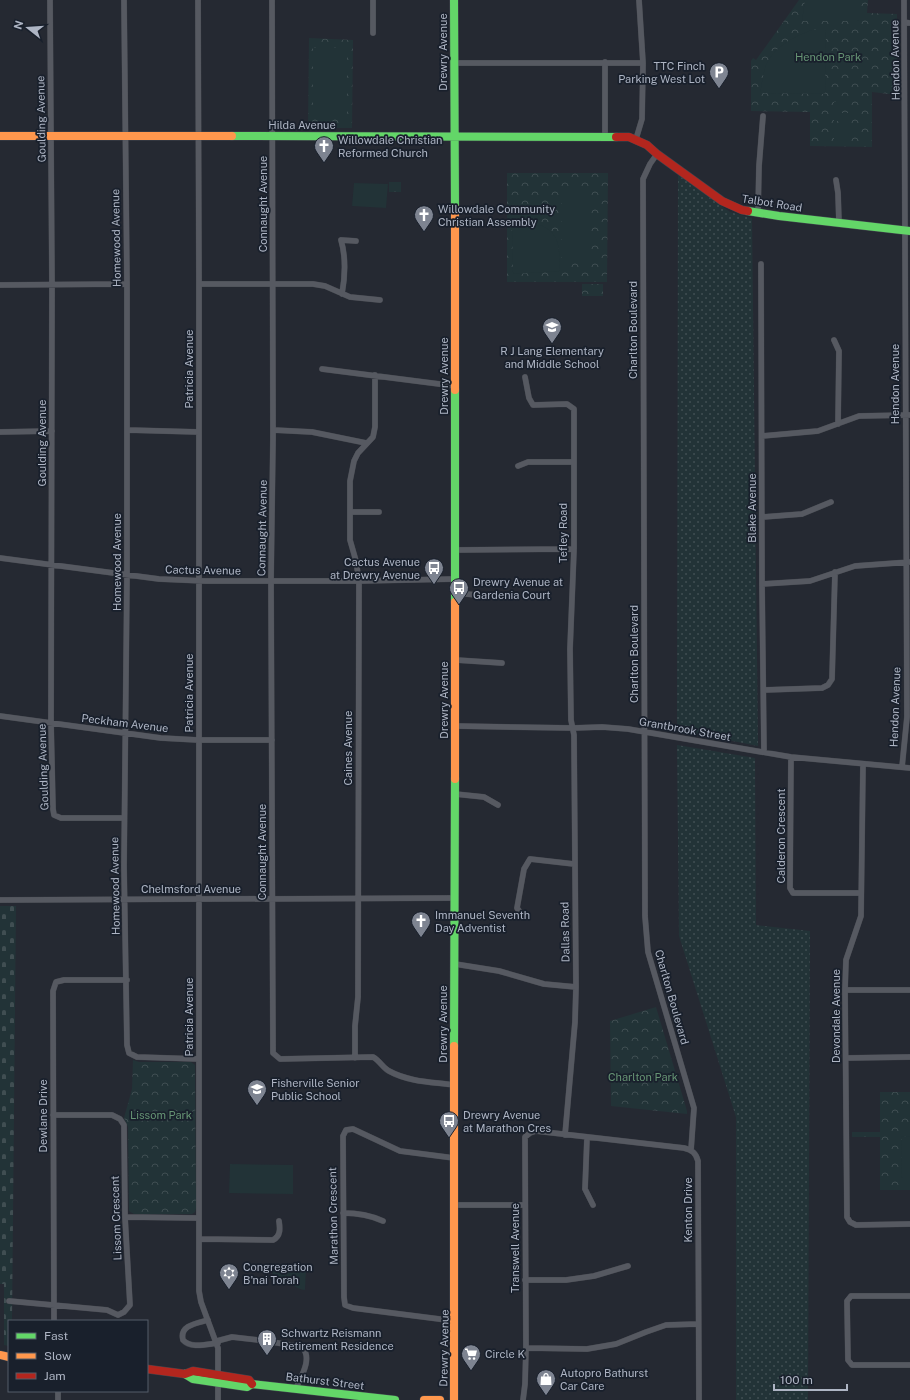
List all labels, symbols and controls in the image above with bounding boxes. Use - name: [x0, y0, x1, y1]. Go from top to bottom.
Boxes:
- north arrow: [8, 8, 48, 48]
- street label: Drewry Avenue: [437, 13, 449, 91]
- text: N: [11, 19, 25, 31]
- street label: Hendon Avenue: [888, 20, 902, 100]
- park label: Hendon Park: [795, 51, 861, 63]
- place label: TTC Finch Parking West Lot: [618, 60, 705, 85]
- parking icon: TTC Finch Parking West Lot: [708, 61, 730, 89]
- street label: Goulding Avenue: [34, 75, 48, 163]
- street label: Hilda Avenue: [268, 119, 336, 131]
- place label: Willowdale Christian Reformed Church: [338, 134, 442, 159]
- church icon: Willowdale Christian Reformed Church: [313, 135, 335, 163]
- street label: Connaught Avenue: [257, 156, 269, 252]
- street label: Homewood Avenue: [109, 189, 123, 287]
- street label: Talbot Road: [741, 192, 803, 214]
- place label: Willowdale Community Christian Assembly: [438, 203, 555, 228]
- church icon: Willowdale Community Christian Assembly: [413, 204, 435, 232]
- street label: Charlton Boulevard: [627, 281, 639, 379]
- school or university icon: R J Lang Elementary and Middle School: [541, 316, 563, 344]
- street label: Patricia Avenue: [183, 329, 195, 409]
- street label: Drewry Avenue: [438, 337, 450, 415]
- street label: Hendon Avenue: [889, 344, 901, 424]
- place label: R J Lang Elementary and Middle School: [500, 345, 604, 370]
- street label: Goulding Avenue: [36, 400, 48, 486]
- street label: Blake Avenue: [746, 473, 758, 543]
- street label: Connaught Avenue: [255, 480, 269, 576]
- street label: Tefley Road: [557, 503, 569, 563]
- street label: Homewood Avenue: [111, 513, 123, 611]
- place label: Cactus Avenue at Drewry Avenue: [330, 556, 420, 581]
- bus stop icon: Cactus Avenue at Drewry Avenue: [423, 557, 445, 585]
- street label: Cactus Avenue: [165, 563, 241, 577]
- place label: Drewry Avenue at Gardenia Court: [473, 576, 563, 601]
- bus stop icon: Drewry Avenue at Gardenia Court: [448, 577, 470, 605]
- street label: Charlton Boulevard: [628, 605, 640, 703]
- street label: Patricia Avenue: [183, 653, 195, 733]
- street label: Drewry Avenue: [438, 661, 450, 739]
- street label: Hendon Avenue: [888, 667, 902, 747]
- street label: Caines Avenue: [342, 711, 354, 785]
- street label: Peckham Avenue: [81, 712, 169, 734]
- street label: Grantbrook Street: [638, 715, 732, 743]
- street label: Goulding Avenue: [35, 723, 51, 811]
- street label: Calderon Crescent: [775, 789, 787, 884]
- street label: Connaught Avenue: [256, 804, 268, 900]
- street label: Homewood Avenue: [108, 837, 122, 935]
- street label: Chelmsford Avenue: [141, 883, 241, 895]
- street label: Dallas Road: [558, 902, 572, 962]
- place label: Immanuel Seventh Day Adventist: [435, 909, 530, 934]
- church icon: Immanuel Seventh Day Adventist: [410, 910, 432, 938]
- street label: Charlton Boulevard: [653, 948, 691, 1046]
- street label: Devondale Avenue: [830, 969, 842, 1063]
- street label: Patricia Avenue: [183, 977, 195, 1057]
- street label: Drewry Avenue: [437, 985, 449, 1063]
- park label: Charlton Park: [608, 1071, 678, 1083]
- place label: Fisherville Senior Public School: [271, 1077, 359, 1102]
- school or university icon: Fisherville Senior Public School: [246, 1078, 268, 1106]
- street label: Dewlane Drive: [37, 1079, 49, 1153]
- park label: Lissom Park: [130, 1109, 192, 1121]
- place label: Drewry Avenue at Marathon Cres: [463, 1109, 551, 1134]
- bus stop icon: Drewry Avenue at Marathon Cres: [438, 1110, 460, 1138]
- street label: Marathon Crescent: [326, 1167, 340, 1265]
- street label: Lissom Crescent: [109, 1175, 123, 1261]
- street label: Kenton Drive: [682, 1177, 694, 1243]
- street label: Transwell Avenue: [509, 1203, 521, 1293]
- place label: Congregation B'nai Torah: [243, 1261, 312, 1286]
- synagogue icon: Congregation B'nai Torah: [218, 1262, 240, 1290]
- street label: Drewry Avenue: [437, 1309, 451, 1387]
- legend: [8, 1320, 148, 1392]
- place label: Schwartz Reismann Retirement Residence: [281, 1327, 394, 1352]
- building icon: Schwartz Reismann Retirement Residence: [256, 1328, 278, 1356]
- text: Fast: [44, 1329, 69, 1343]
- supermarket icon: Circle K: [460, 1343, 482, 1371]
- place label: Circle K: [485, 1348, 525, 1360]
- text: Slow: [44, 1349, 72, 1363]
- scale bar: [774, 1366, 847, 1392]
- place label: Autopro Bathurst Car Care: [560, 1367, 648, 1392]
- shop icon: Autopro Bathurst Car Care: [535, 1368, 557, 1396]
- text: Jam: [44, 1369, 66, 1383]
- street label: Bathurst Street: [285, 1370, 365, 1392]
- text: 100 m: [780, 1373, 813, 1387]

